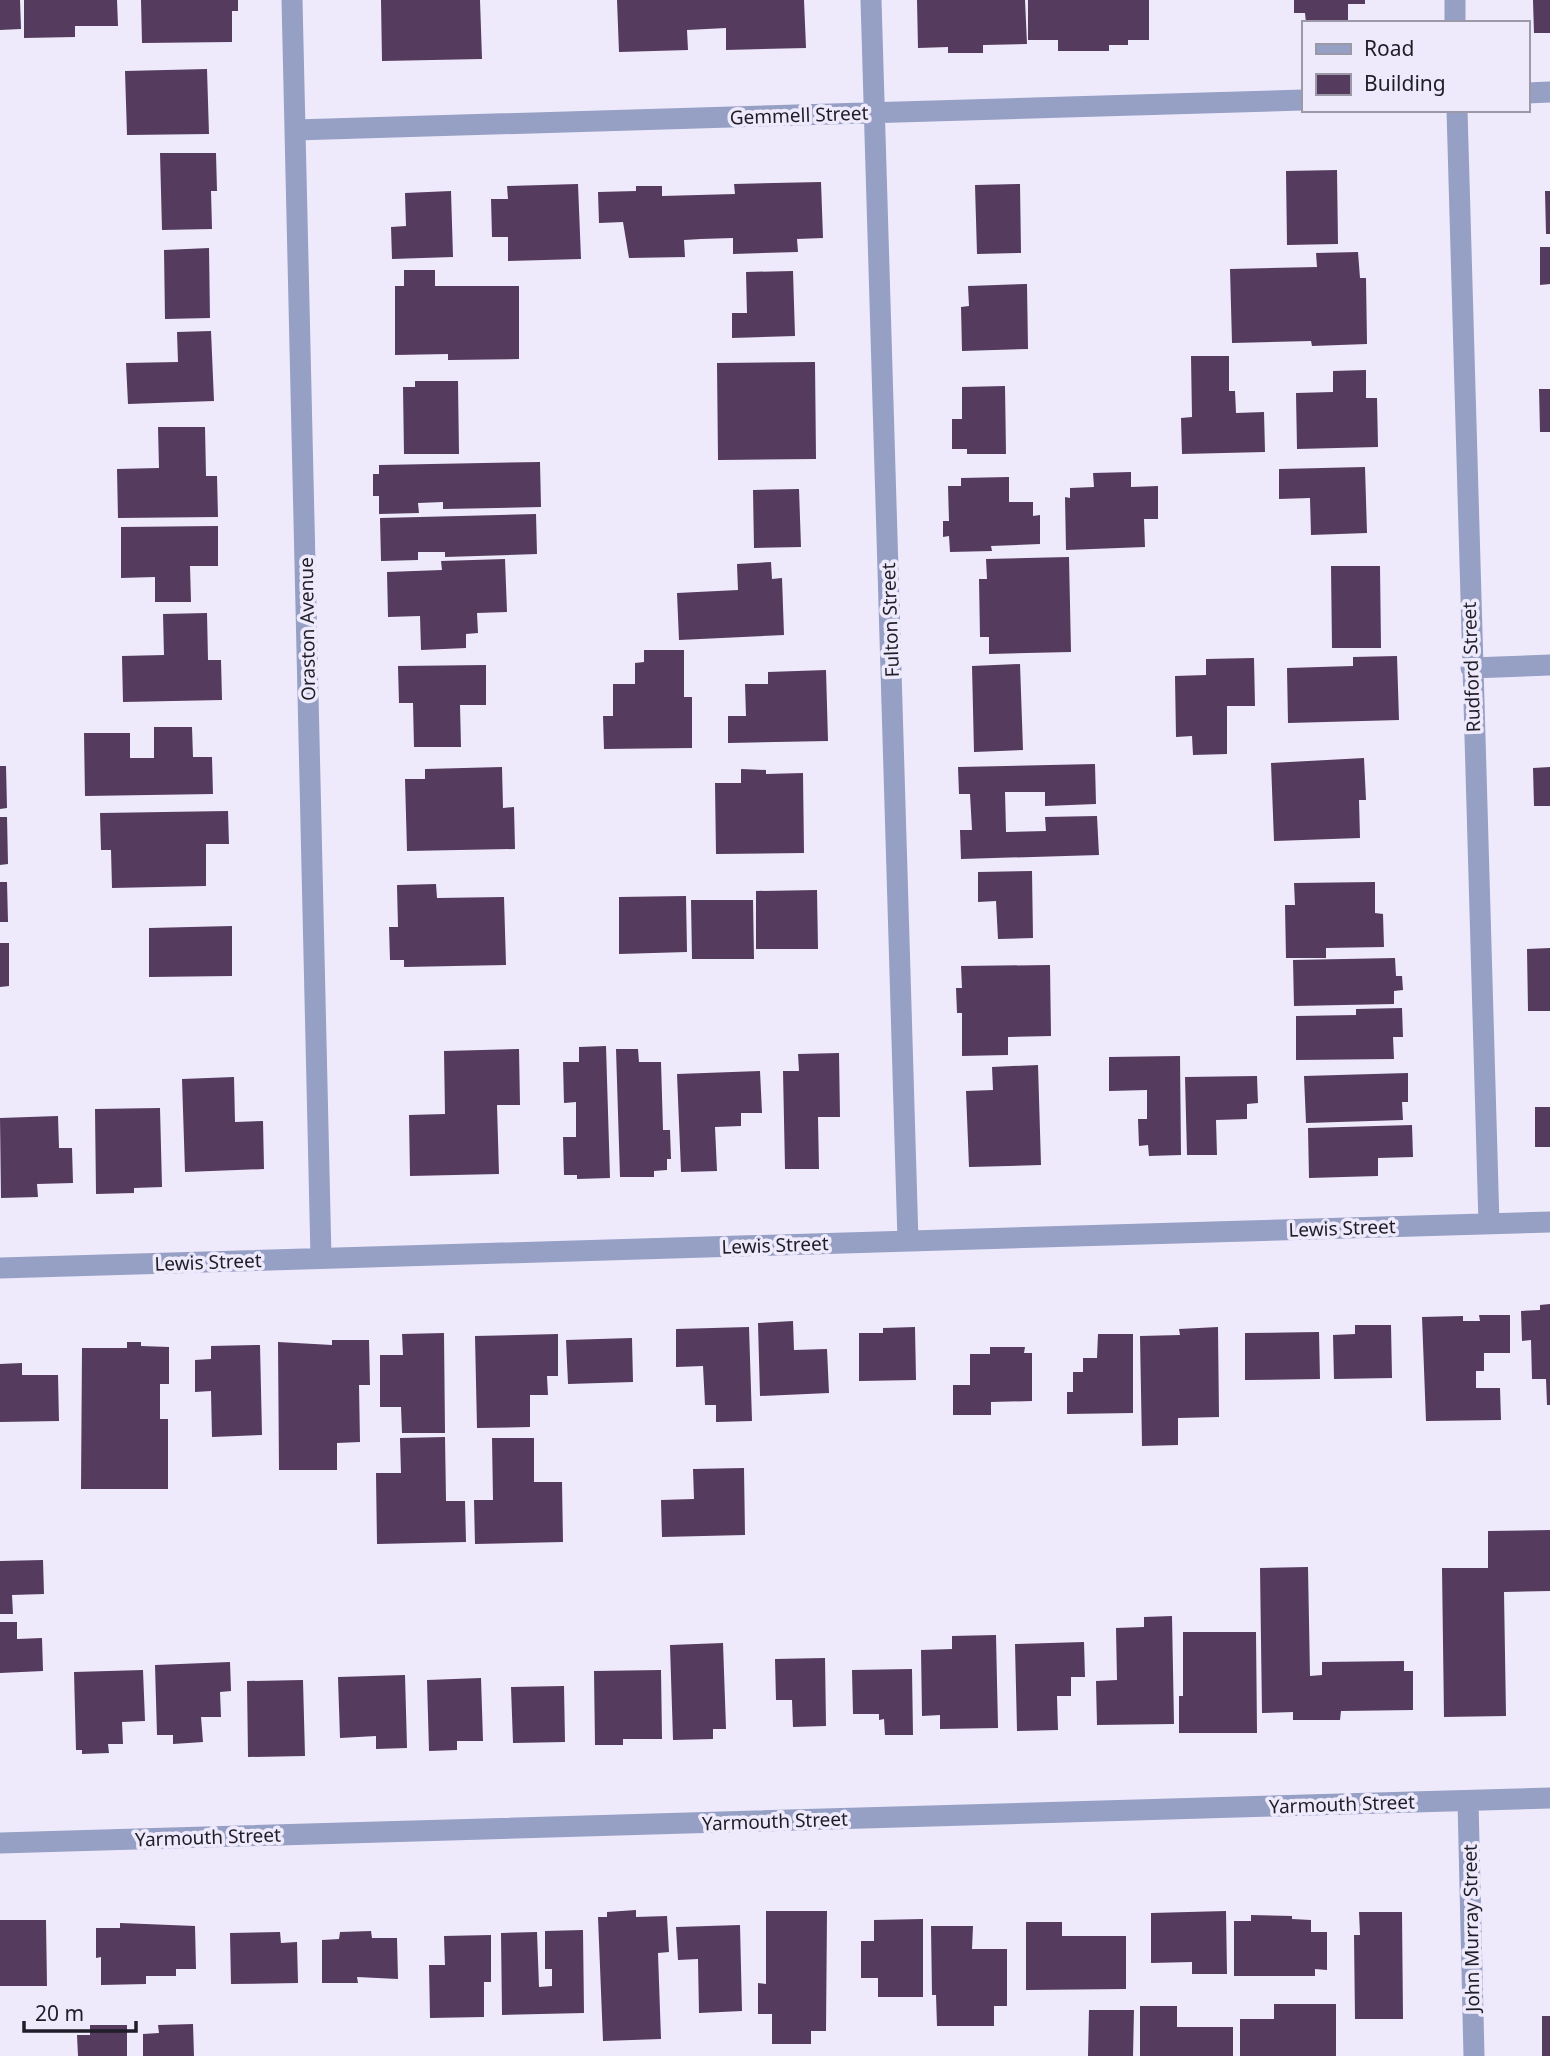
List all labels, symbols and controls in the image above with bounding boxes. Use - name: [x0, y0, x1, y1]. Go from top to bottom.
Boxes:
- legend: [1302, 21, 1529, 112]
- text: Road: [1364, 34, 1414, 62]
- text: Building: [1364, 69, 1446, 97]
- street label: Gemmell Street: [729, 100, 869, 130]
- street label: Oraston Avenue: [293, 557, 321, 701]
- street label: Fulton Street: [875, 562, 905, 678]
- street label: Rudford Street: [1456, 601, 1486, 733]
- street label: Lewis Street: [1288, 1213, 1396, 1243]
- street label: Lewis Street: [721, 1230, 829, 1260]
- street label: Lewis Street: [154, 1247, 262, 1277]
- street label: Yarmouth Street: [1269, 1788, 1415, 1820]
- street label: Yarmouth Street: [702, 1805, 848, 1837]
- street label: Yarmouth Street: [135, 1821, 281, 1853]
- street label: John Murray Street: [1457, 1844, 1485, 2014]
- scale bar: [24, 1990, 136, 2034]
- text: 20 m: [35, 1999, 84, 2027]

